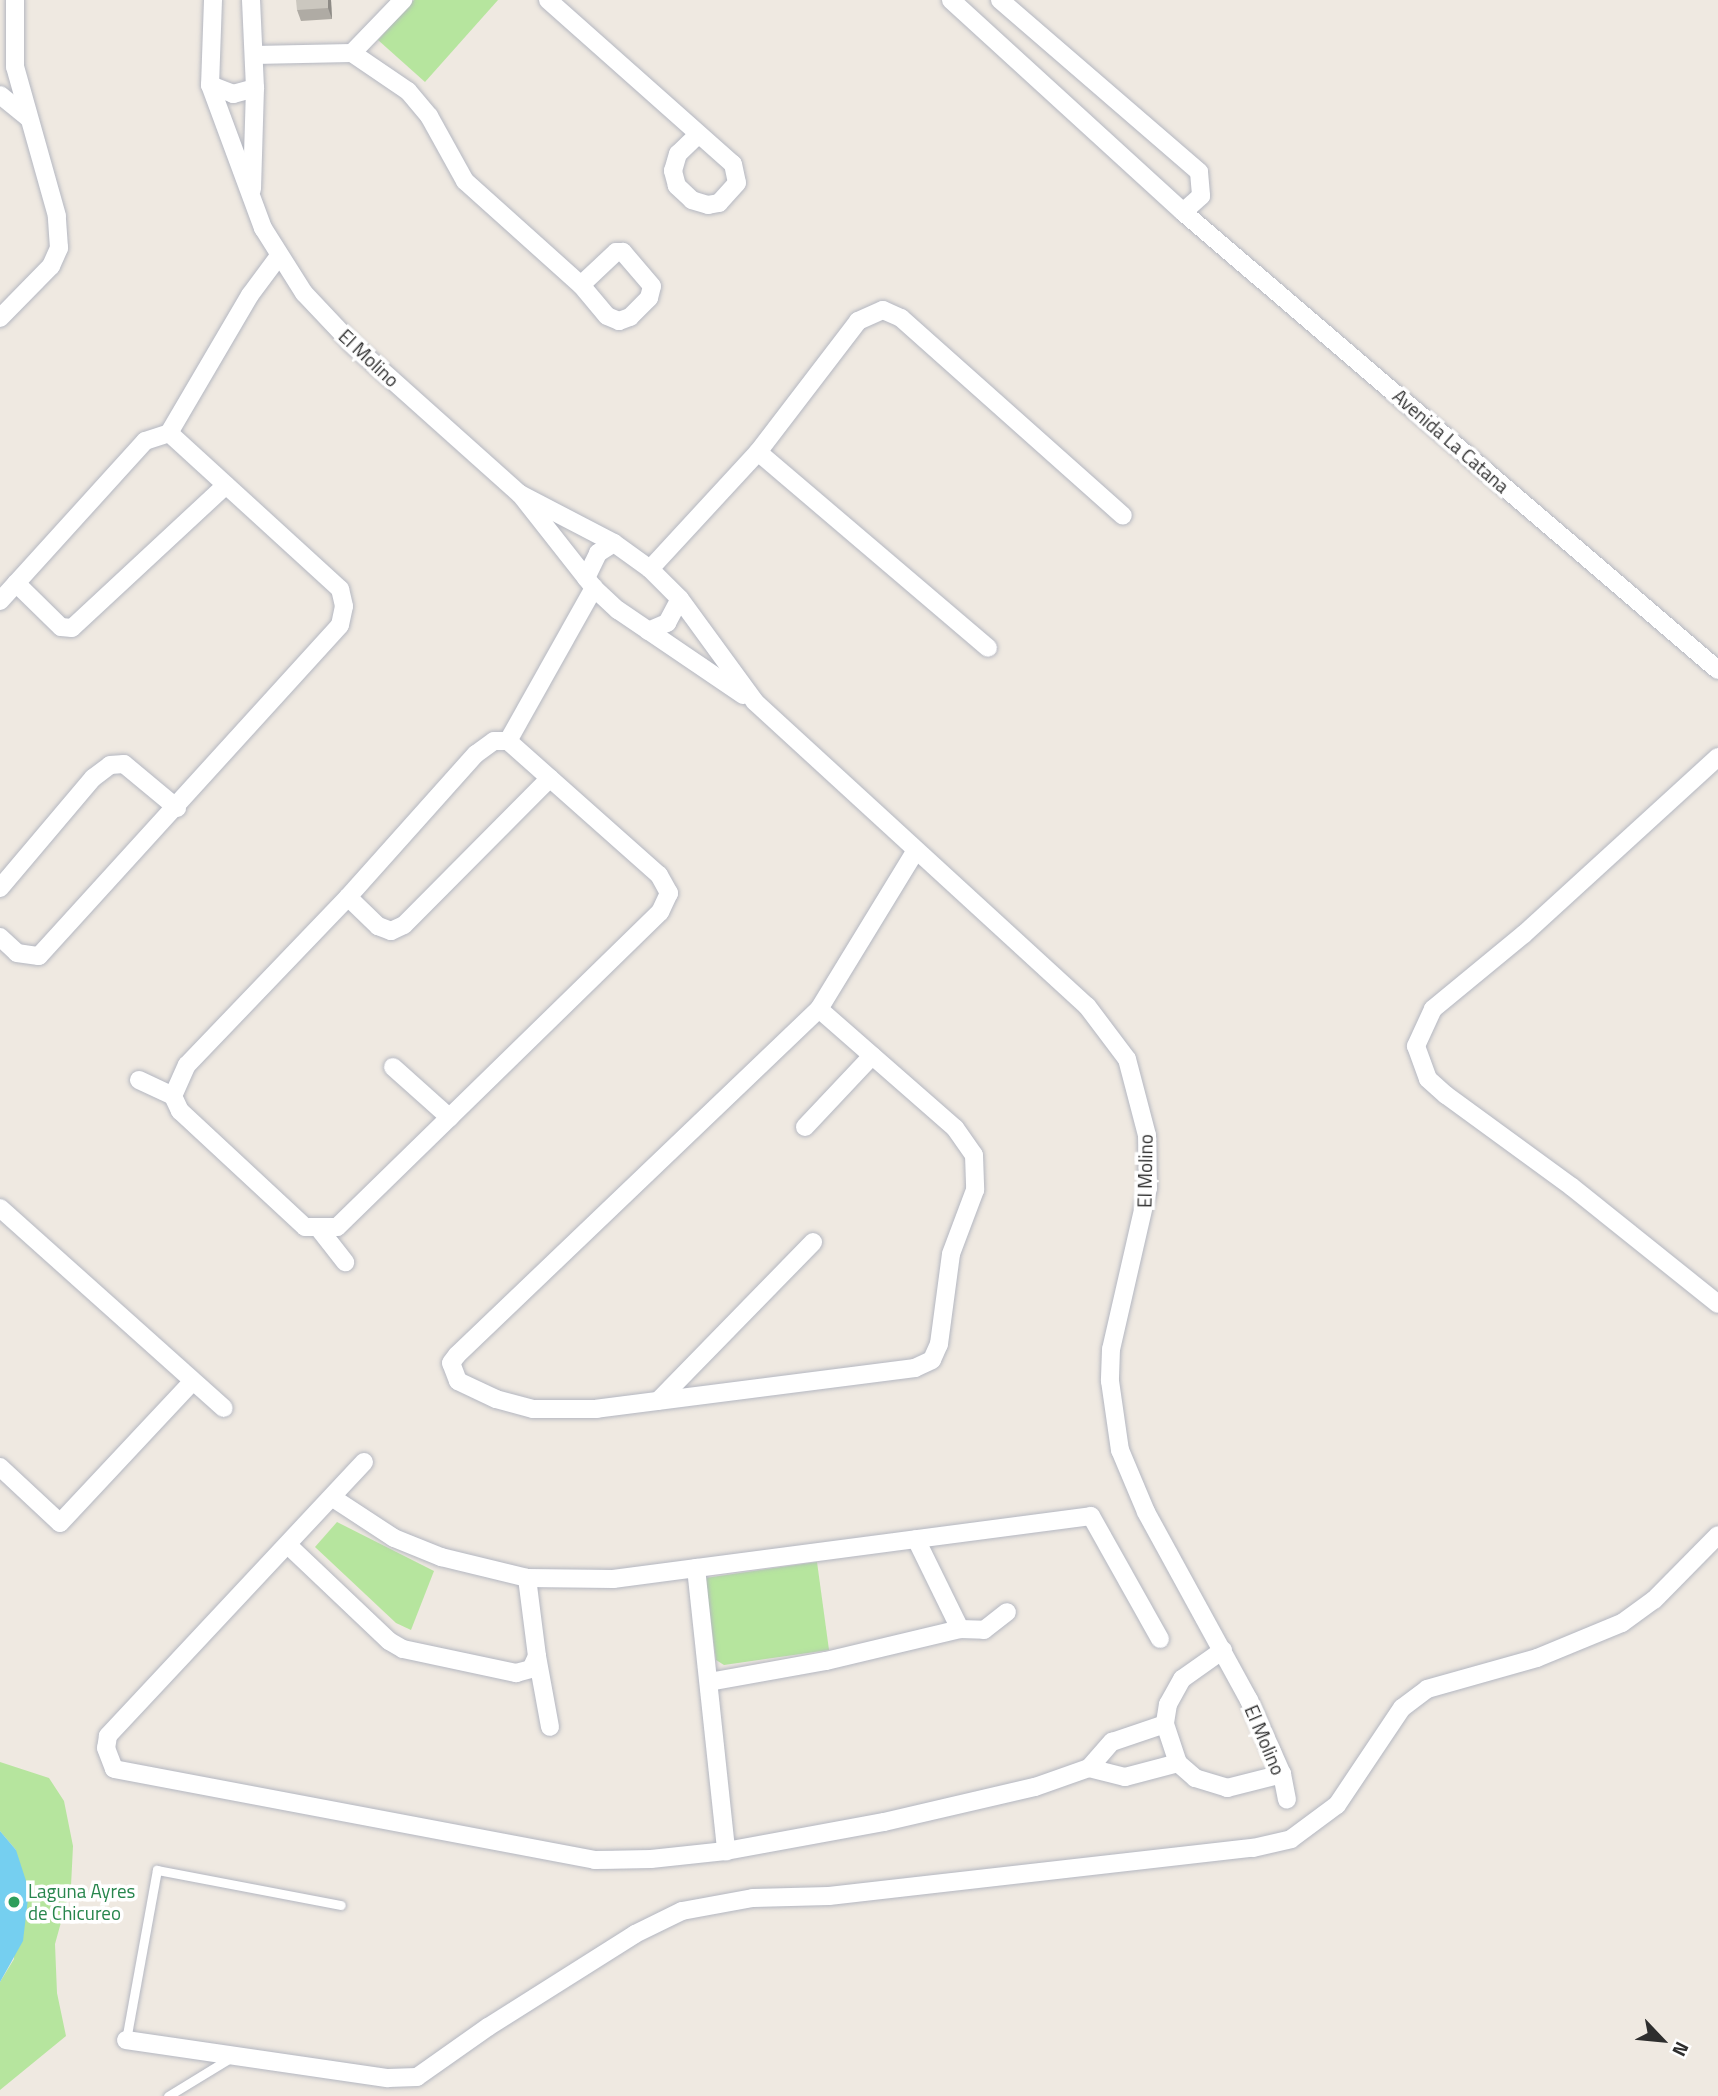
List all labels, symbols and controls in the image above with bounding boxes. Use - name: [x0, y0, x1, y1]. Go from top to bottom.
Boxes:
- street label: El Molino: [334, 325, 404, 391]
- street label: Avenida La Catana: [1388, 384, 1514, 498]
- street label: El Molino: [1133, 1134, 1157, 1208]
- street label: El Molino: [1240, 1702, 1290, 1778]
- place label: Laguna Ayres de Chicureo: [28, 1880, 135, 1924]
- marker: Laguna Ayres de Chicureo: [6, 1894, 22, 1910]
- north arrow: [1627, 2005, 1697, 2075]
- text: N: [1665, 2037, 1697, 2062]

